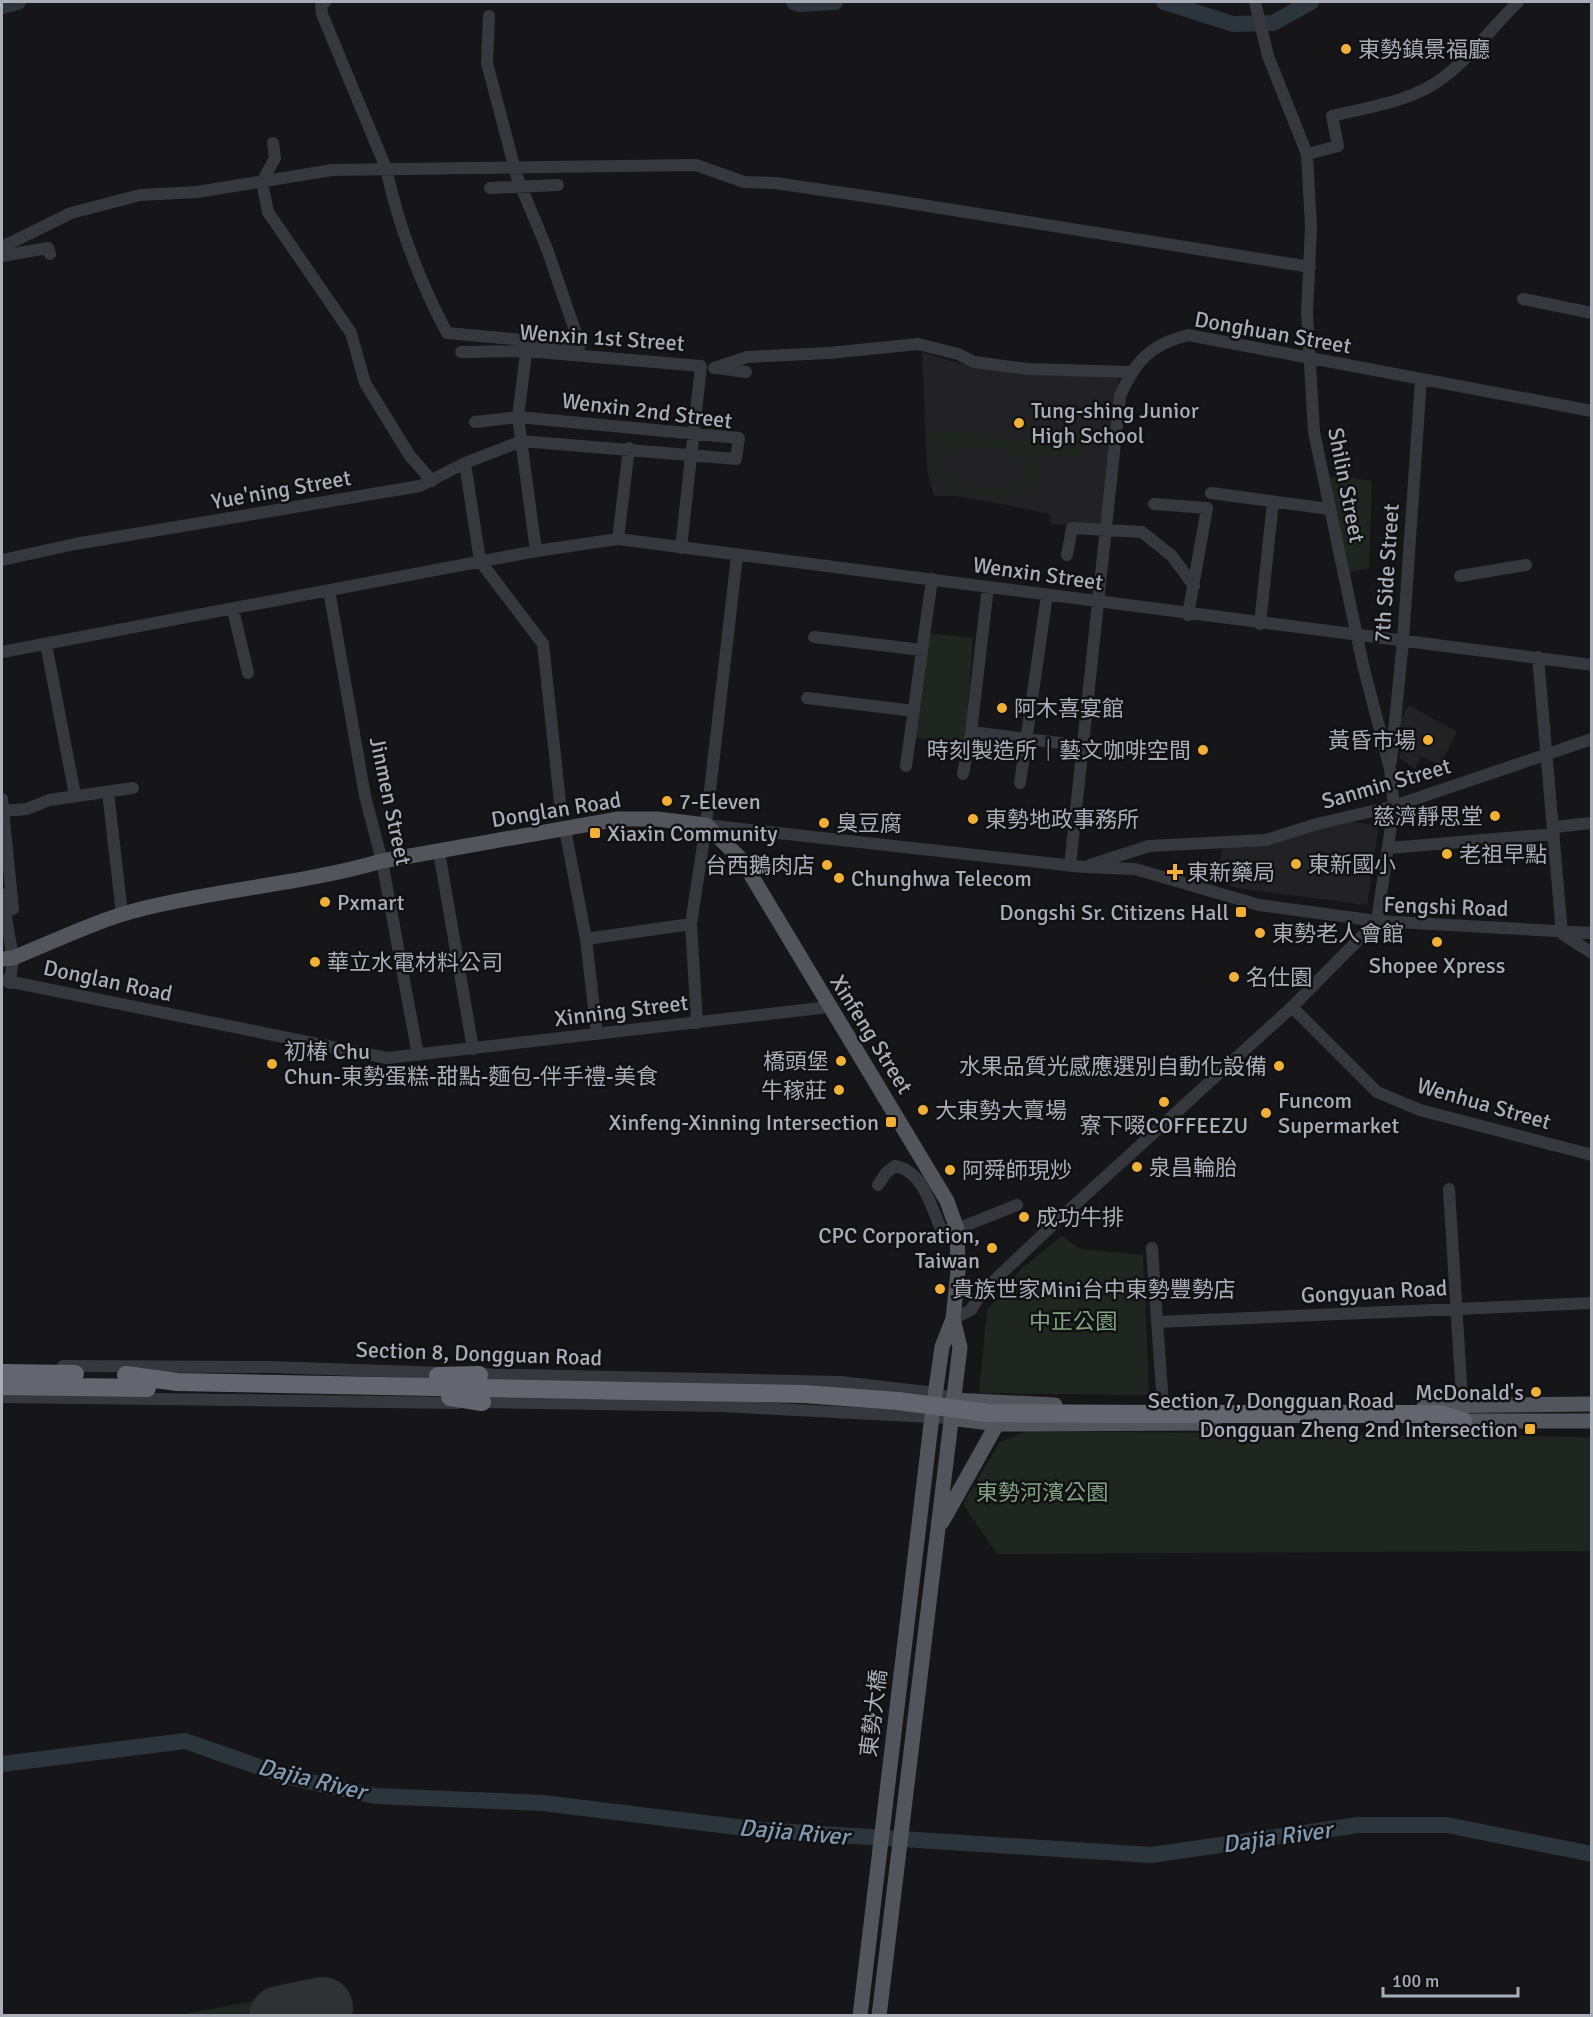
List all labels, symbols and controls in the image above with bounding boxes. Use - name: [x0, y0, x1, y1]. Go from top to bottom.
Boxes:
- place label: 東勢鎮景福廳: [1358, 36, 1490, 63]
- marker: 東勢鎮景福廳: [1339, 42, 1353, 56]
- street label: Donghuan Street: [1192, 305, 1354, 360]
- street label: Wenxin 1st Street: [519, 318, 686, 357]
- street label: Wenxin 2nd Street: [560, 387, 734, 434]
- place label: Tung-shing Junior High School: [1031, 397, 1199, 449]
- marker: Tung-shing Junior High School: [1012, 416, 1026, 430]
- street label: Shilin Street: [1322, 425, 1371, 545]
- street label: Yue'ning Street: [209, 464, 353, 515]
- street label: 7th Side Street: [1368, 502, 1405, 644]
- street label: Wenxin Street: [971, 551, 1105, 596]
- place label: 阿木喜宴館: [1014, 695, 1124, 722]
- marker: 阿木喜宴館: [995, 701, 1009, 715]
- place label: 黃昏市場: [1328, 727, 1416, 754]
- marker: 黃昏市場: [1421, 733, 1435, 747]
- street label: Jinmen Street: [364, 734, 417, 868]
- place label: 時刻製造所｜藝文咖啡空間: [927, 737, 1191, 764]
- marker: 時刻製造所｜藝文咖啡空間: [1196, 743, 1210, 757]
- street label: Sanmin Street: [1318, 752, 1454, 815]
- street label: Donglan Road: [489, 786, 623, 833]
- place label: 7-Eleven: [679, 788, 761, 815]
- marker: 7-Eleven: [660, 794, 674, 808]
- place label: 慈濟靜思堂: [1373, 803, 1483, 830]
- place label: 東勢地政事務所: [985, 806, 1139, 833]
- marker: 慈濟靜思堂: [1488, 809, 1502, 823]
- place label: 臭豆腐: [836, 810, 902, 837]
- marker: 東勢地政事務所: [966, 812, 980, 826]
- marker: 臭豆腐: [817, 816, 831, 830]
- place label: Xiaxin Community: [607, 820, 778, 847]
- marker: Xiaxin Community: [588, 826, 602, 840]
- place label: 老祖早點: [1459, 841, 1547, 868]
- marker: 老祖早點: [1440, 847, 1454, 861]
- place label: 東新國小: [1308, 851, 1396, 878]
- place label: 台西鵝肉店: [705, 852, 815, 879]
- marker: 東新國小: [1289, 857, 1303, 871]
- marker: 台西鵝肉店: [820, 858, 834, 872]
- place label: 東新藥局: [1187, 859, 1275, 886]
- place label: Chunghwa Telecom: [851, 865, 1032, 892]
- marker: 東新藥局: [1168, 865, 1182, 879]
- marker: Chunghwa Telecom: [832, 871, 846, 885]
- place label: Pxmart: [337, 889, 405, 916]
- street label: Fengshi Road: [1383, 891, 1509, 922]
- marker: Pxmart: [318, 895, 332, 909]
- place label: Dongshi Sr. Citizens Hall: [999, 899, 1229, 926]
- marker: Dongshi Sr. Citizens Hall: [1234, 905, 1248, 919]
- place label: 東勢老人會館: [1272, 920, 1404, 947]
- marker: 東勢老人會館: [1253, 926, 1267, 940]
- marker: Shopee Xpress: [1430, 935, 1444, 949]
- place label: 華立水電材料公司: [327, 949, 503, 976]
- place label: Shopee Xpress: [1369, 952, 1505, 979]
- street label: Donglan Road: [41, 954, 175, 1007]
- marker: 華立水電材料公司: [308, 955, 322, 969]
- place label: 名仕園: [1246, 964, 1312, 991]
- street label: Xinfeng Street: [824, 970, 919, 1099]
- marker: 名仕園: [1227, 970, 1241, 984]
- street label: Xinning Street: [553, 989, 690, 1032]
- place label: 初椿 Chu Chun-東勢蛋糕-甜點-麵包-伴手禮-美食: [284, 1038, 658, 1090]
- place label: 橋頭堡: [763, 1048, 829, 1075]
- place label: 水果品質光感應選別自動化設備: [959, 1053, 1267, 1080]
- marker: 橋頭堡: [834, 1054, 848, 1068]
- marker: 初椿 Chu Chun-東勢蛋糕-甜點-麵包-伴手禮-美食: [265, 1057, 279, 1071]
- marker: 水果品質光感應選別自動化設備: [1272, 1059, 1286, 1073]
- street label: Wenhua Street: [1414, 1071, 1554, 1136]
- place label: 牛稼莊: [761, 1077, 827, 1104]
- marker: 牛稼莊: [832, 1083, 846, 1097]
- place label: Funcom Supermarket: [1278, 1087, 1399, 1139]
- marker: 寮下啜COFFEEZU: [1157, 1095, 1171, 1109]
- place label: 大東勢大賣場: [935, 1097, 1067, 1124]
- marker: 大東勢大賣場: [916, 1103, 930, 1117]
- marker: Funcom Supermarket: [1259, 1106, 1273, 1120]
- place label: Xinfeng-Xinning Intersection: [609, 1109, 879, 1136]
- place label: 寮下啜COFFEEZU: [1080, 1112, 1248, 1139]
- marker: Xinfeng-Xinning Intersection: [884, 1115, 898, 1129]
- place label: 泉昌輪胎: [1149, 1154, 1237, 1181]
- place label: 阿舜師現炒: [962, 1157, 1072, 1184]
- marker: 泉昌輪胎: [1130, 1160, 1144, 1174]
- marker: 阿舜師現炒: [943, 1163, 957, 1177]
- place label: 成功牛排: [1036, 1204, 1124, 1231]
- marker: 成功牛排: [1017, 1210, 1031, 1224]
- place label: CPC Corporation, Taiwan: [818, 1222, 980, 1274]
- marker: CPC Corporation, Taiwan: [985, 1241, 999, 1255]
- street label: Gongyuan Road: [1300, 1274, 1448, 1309]
- place label: 貴族世家Mini台中東勢豐勢店: [952, 1276, 1236, 1303]
- marker: 貴族世家Mini台中東勢豐勢店: [933, 1282, 947, 1296]
- park label: 中正公園: [1029, 1308, 1117, 1335]
- street label: Section 8, Dongguan Road: [355, 1336, 603, 1371]
- place label: McDonald's: [1415, 1379, 1524, 1406]
- marker: McDonald's: [1529, 1385, 1543, 1399]
- street label: Section 7, Dongguan Road: [1148, 1387, 1394, 1414]
- place label: Dongguan Zheng 2nd Intersection: [1200, 1416, 1518, 1443]
- marker: Dongguan Zheng 2nd Intersection: [1523, 1422, 1537, 1436]
- park label: 東勢河濱公園: [976, 1479, 1108, 1506]
- street label: 東勢大橋: [855, 1668, 892, 1758]
- water label: Dajia River: [255, 1751, 372, 1808]
- water label: Dajia River: [738, 1812, 853, 1852]
- water label: Dajia River: [1220, 1814, 1337, 1860]
- scale bar: [1383, 1960, 1518, 1998]
- text: 100 m: [1392, 1970, 1439, 1992]

